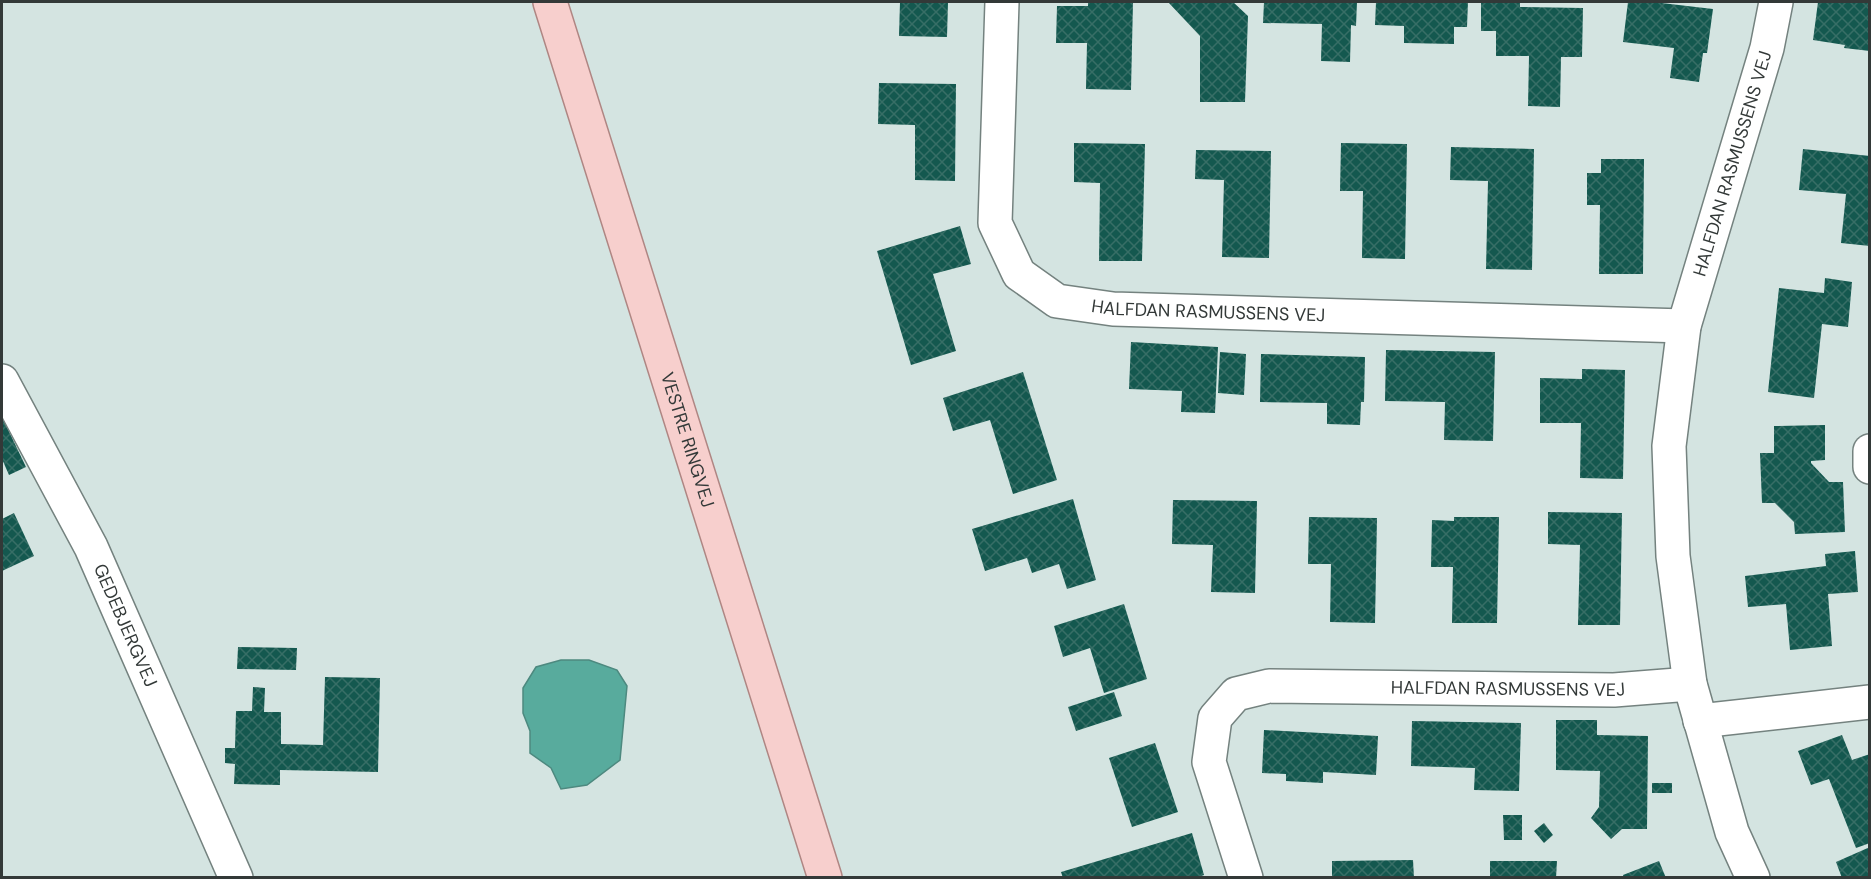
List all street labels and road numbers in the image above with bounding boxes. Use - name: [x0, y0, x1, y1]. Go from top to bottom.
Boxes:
- street label: HALFDAN RASMUSSENS VEJ: [1687, 48, 1777, 279]
- street label: HALFDAN RASMUSSENS VEJ: [1090, 294, 1326, 327]
- street label: VESTRE RINGVEJ: [655, 369, 720, 511]
- street label: GEDEBJERGVEJ: [88, 560, 163, 691]
- street label: HALFDAN RASMUSSENS VEJ: [1391, 675, 1626, 702]

